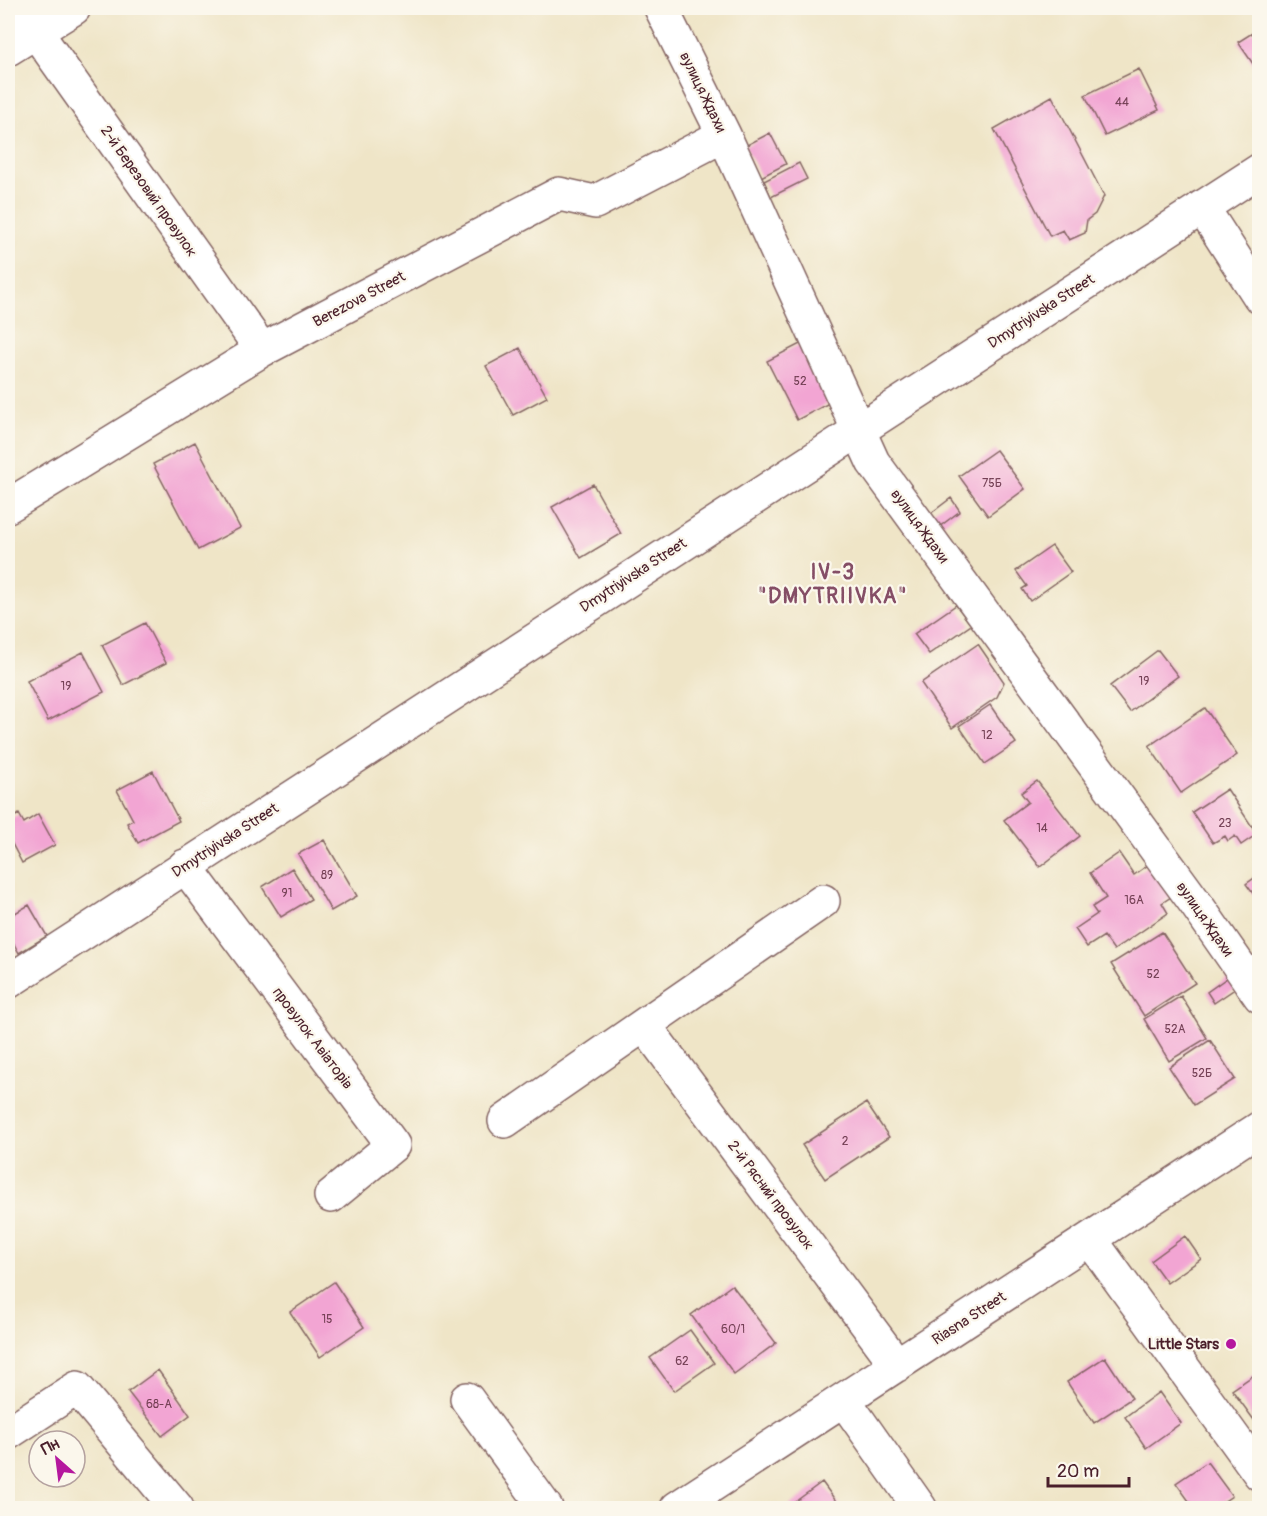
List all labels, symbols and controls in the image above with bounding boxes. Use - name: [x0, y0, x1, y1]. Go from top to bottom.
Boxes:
- street label: вулиця Ждахи: [675, 49, 730, 136]
- house number: 44: [1115, 95, 1129, 110]
- street label: 2-й Березовий провулок: [96, 122, 201, 261]
- street label: Berezova Street: [310, 267, 410, 332]
- street label: Dmytriyivska Street: [984, 269, 1099, 353]
- house number: 52: [793, 374, 807, 389]
- house number: 75Б: [982, 476, 1002, 491]
- street label: вулиця Ждахи: [886, 485, 953, 567]
- street label: Dmytriyivska Street: [576, 533, 691, 617]
- district label: IV-3 "DMYTRIIVKA": [758, 559, 908, 610]
- house number: 19: [1139, 674, 1149, 689]
- house number: 19: [61, 679, 71, 694]
- house number: 12: [981, 728, 993, 743]
- street label: Dmytriyivska Street: [168, 798, 283, 882]
- house number: 23: [1218, 816, 1232, 831]
- house number: 14: [1036, 821, 1048, 836]
- house number: 89: [321, 868, 333, 883]
- street label: вулиця Ждахи: [1172, 878, 1238, 961]
- house number: 91: [282, 886, 292, 901]
- house number: 16А: [1124, 893, 1144, 908]
- house number: 52: [1146, 967, 1160, 982]
- street label: провулок Авіаторів: [268, 983, 357, 1093]
- house number: 52А: [1164, 1022, 1186, 1037]
- house number: 52Б: [1192, 1066, 1212, 1081]
- house number: 2: [842, 1134, 849, 1149]
- street label: 2-й Рясний провулок: [723, 1137, 818, 1254]
- street label: Riasna Street: [929, 1287, 1011, 1349]
- house number: 15: [321, 1312, 333, 1327]
- house number: 60/1: [721, 1322, 745, 1337]
- place label: Little Stars: [1148, 1335, 1219, 1354]
- marker: Little Stars: [1224, 1337, 1238, 1351]
- house number: 62: [675, 1354, 689, 1369]
- house number: 68-А: [146, 1397, 172, 1412]
- north arrow: [27, 1429, 87, 1489]
- text: Пн: [38, 1434, 63, 1460]
- scale bar: [1048, 1450, 1129, 1488]
- text: 20 m: [1057, 1460, 1099, 1483]

